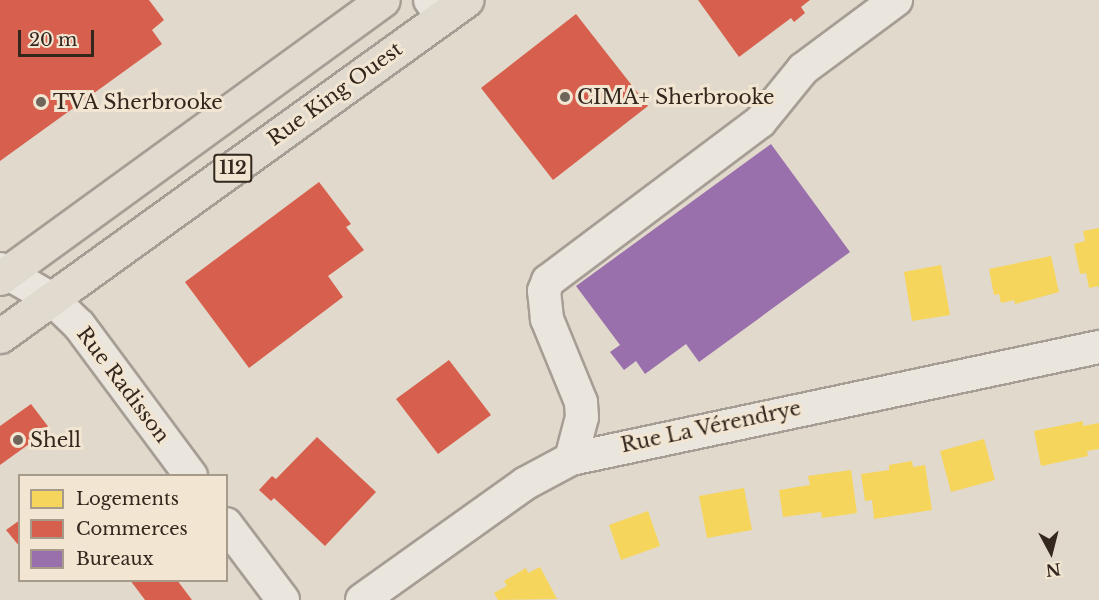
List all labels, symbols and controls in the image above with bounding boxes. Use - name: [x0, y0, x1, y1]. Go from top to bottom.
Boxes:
- scale bar: [21, 18, 98, 56]
- text: 20 m: [29, 29, 77, 51]
- street label: Rue King Ouest: [263, 37, 407, 151]
- place label: CIMA+ Sherbrooke: [577, 85, 775, 109]
- place label: TVA Sherbrooke: [53, 90, 224, 114]
- marker: CIMA+ Sherbrooke: [558, 90, 572, 104]
- marker: TVA Sherbrooke: [34, 95, 48, 109]
- road number: 112: [212, 153, 254, 183]
- street label: Rue Radisson: [72, 322, 174, 448]
- street label: Rue La Vérendrye: [618, 396, 804, 458]
- place label: Shell: [30, 428, 81, 452]
- marker: Shell: [11, 433, 25, 447]
- legend: [18, 474, 228, 582]
- text: Logements: [76, 488, 179, 510]
- text: Commerces: [76, 518, 188, 540]
- north arrow: [1021, 522, 1081, 582]
- text: Bureaux: [76, 548, 153, 570]
- text: N: [1045, 559, 1062, 581]

